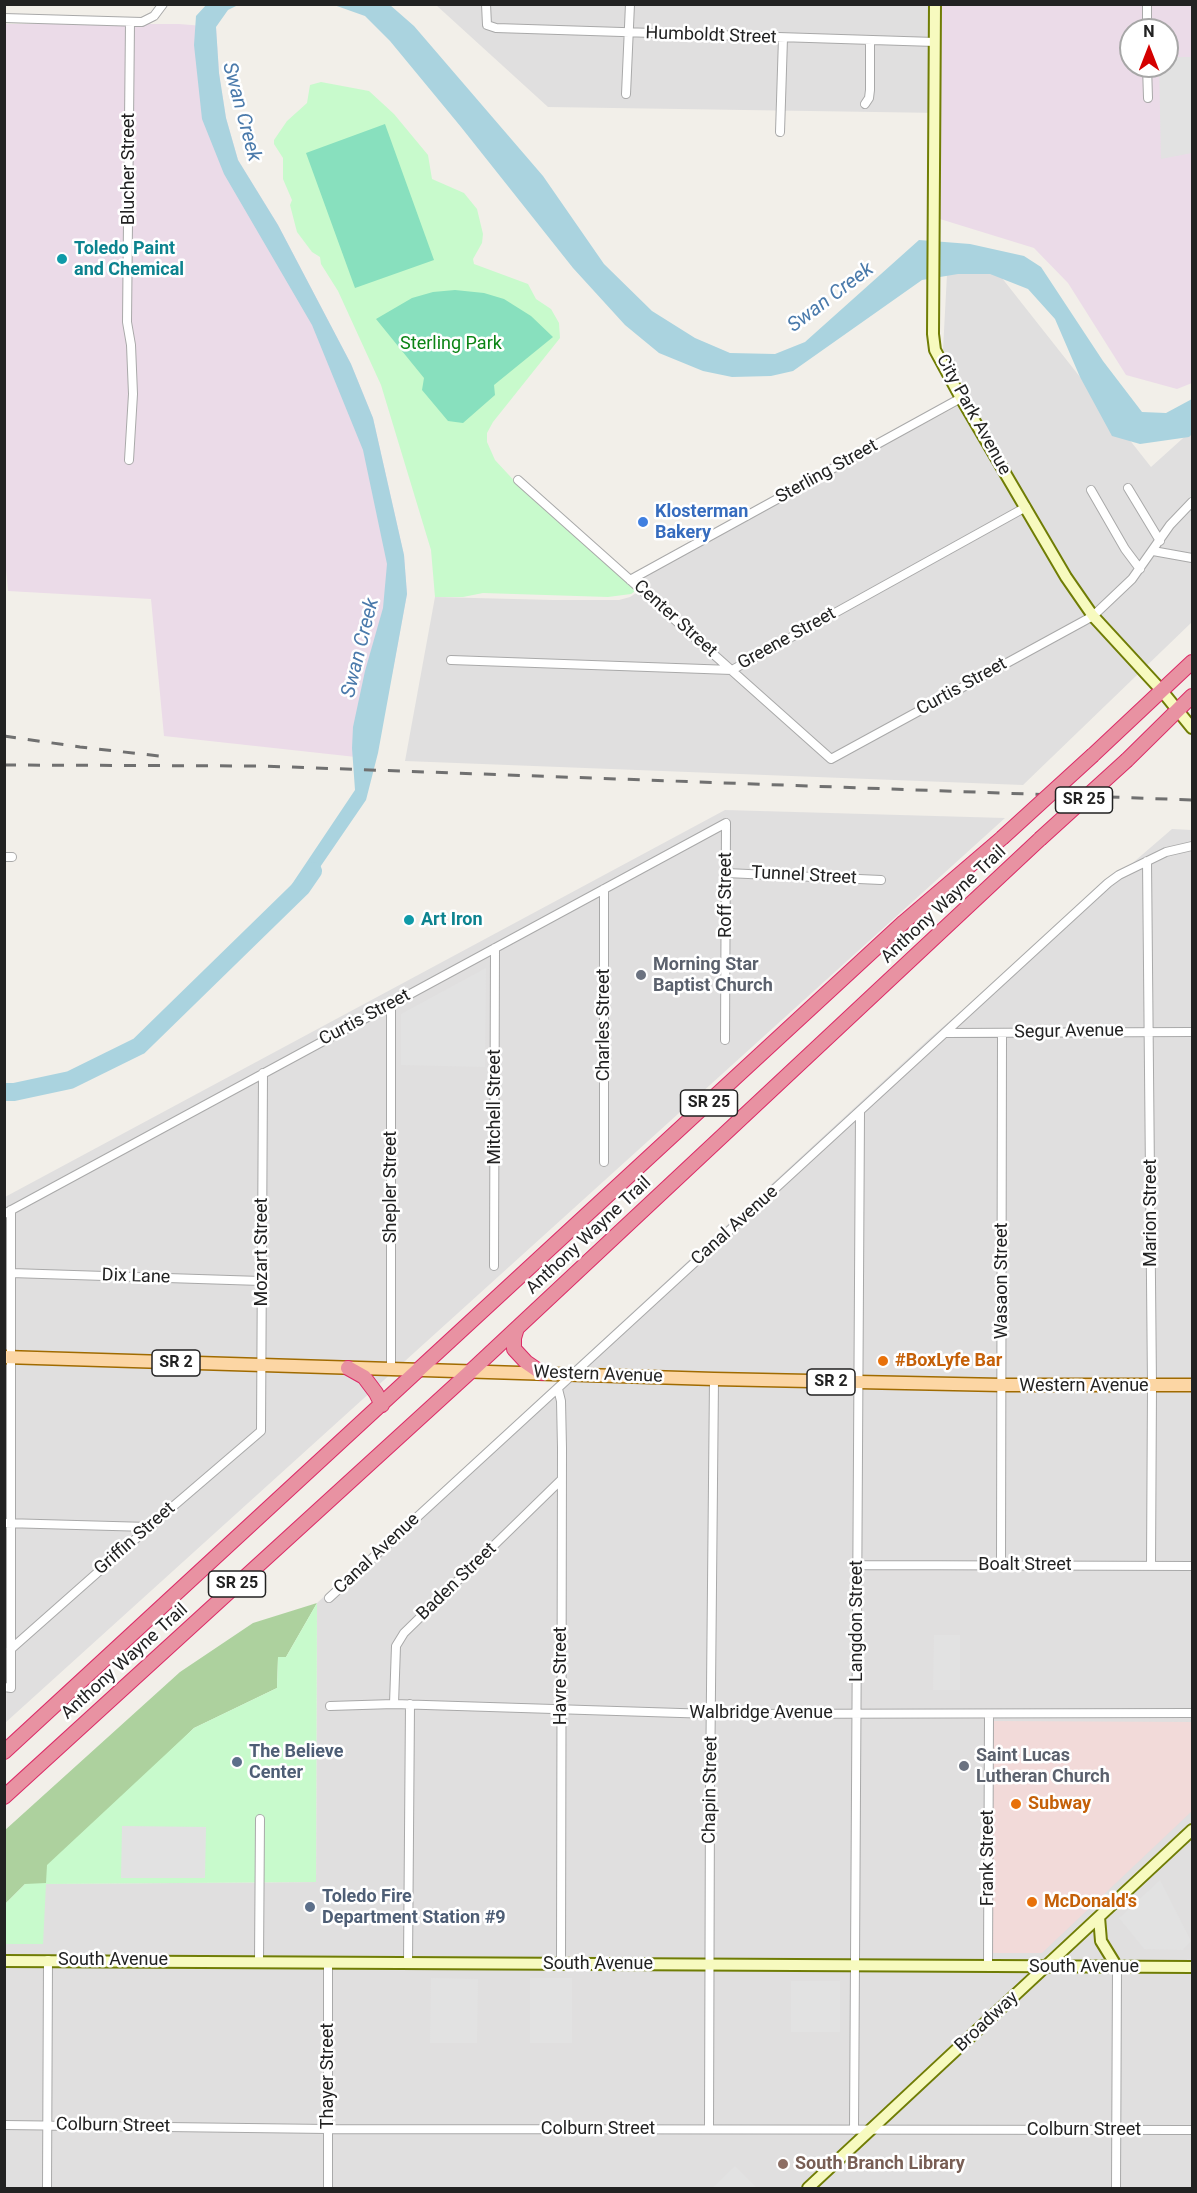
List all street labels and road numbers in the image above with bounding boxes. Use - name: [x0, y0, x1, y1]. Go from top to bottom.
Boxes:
- street label: Humboldt Street: [645, 23, 777, 49]
- street label: Blucher Street: [118, 113, 140, 225]
- street label: City Park Avenue: [931, 351, 1015, 479]
- street label: Sterling Street: [772, 435, 882, 509]
- street label: Center Street: [629, 576, 721, 662]
- street label: Greene Street: [734, 603, 840, 675]
- street label: Curtis Street: [913, 653, 1011, 721]
- road number: SR 25: [1056, 787, 1112, 813]
- street label: Anthony Wayne Trail: [877, 842, 1011, 968]
- street label: Roff Street: [715, 852, 737, 938]
- street label: Tunnel Street: [751, 862, 857, 890]
- street label: Charles Street: [593, 969, 615, 1081]
- street label: Curtis Street: [316, 985, 414, 1051]
- street label: Segur Avenue: [1014, 1020, 1124, 1044]
- street label: Mitchell Street: [484, 1049, 506, 1165]
- road number: SR 25: [680, 1090, 738, 1116]
- street label: Shepler Street: [380, 1131, 402, 1243]
- street label: Marion Street: [1140, 1159, 1162, 1267]
- street label: Anthony Wayne Trail: [522, 1173, 656, 1299]
- street label: Canal Avenue: [687, 1182, 783, 1270]
- street label: Mozart Street: [251, 1198, 273, 1306]
- street label: Wasaon Street: [991, 1223, 1013, 1339]
- street label: Dix Lane: [101, 1265, 171, 1289]
- road number: SR 2: [152, 1350, 200, 1376]
- street label: Western Avenue: [533, 1362, 663, 1388]
- road number: SR 2: [807, 1369, 855, 1395]
- street label: Western Avenue: [1019, 1375, 1149, 1397]
- street label: Griffin Street: [90, 1498, 180, 1580]
- street label: Canal Avenue: [330, 1509, 424, 1599]
- street label: Baden Street: [413, 1539, 501, 1625]
- street label: Boalt Street: [978, 1554, 1072, 1576]
- street label: Langdon Street: [846, 1560, 868, 1682]
- road number: SR 25: [208, 1571, 266, 1597]
- street label: Anthony Wayne Trail: [57, 1599, 193, 1725]
- street label: Havre Street: [550, 1627, 572, 1725]
- street label: Walbridge Avenue: [689, 1702, 833, 1724]
- street label: Chapin Street: [699, 1736, 723, 1844]
- street label: Frank Street: [977, 1810, 999, 1906]
- street label: South Avenue: [58, 1949, 168, 1971]
- street label: South Avenue: [543, 1953, 653, 1975]
- street label: South Avenue: [1029, 1956, 1139, 1978]
- street label: Broadway: [951, 1987, 1023, 2057]
- street label: Thayer Street: [317, 2023, 339, 2129]
- street label: Colburn Street: [56, 2114, 170, 2138]
- street label: Colburn Street: [541, 2118, 655, 2140]
- street label: Colburn Street: [1027, 2119, 1141, 2141]

